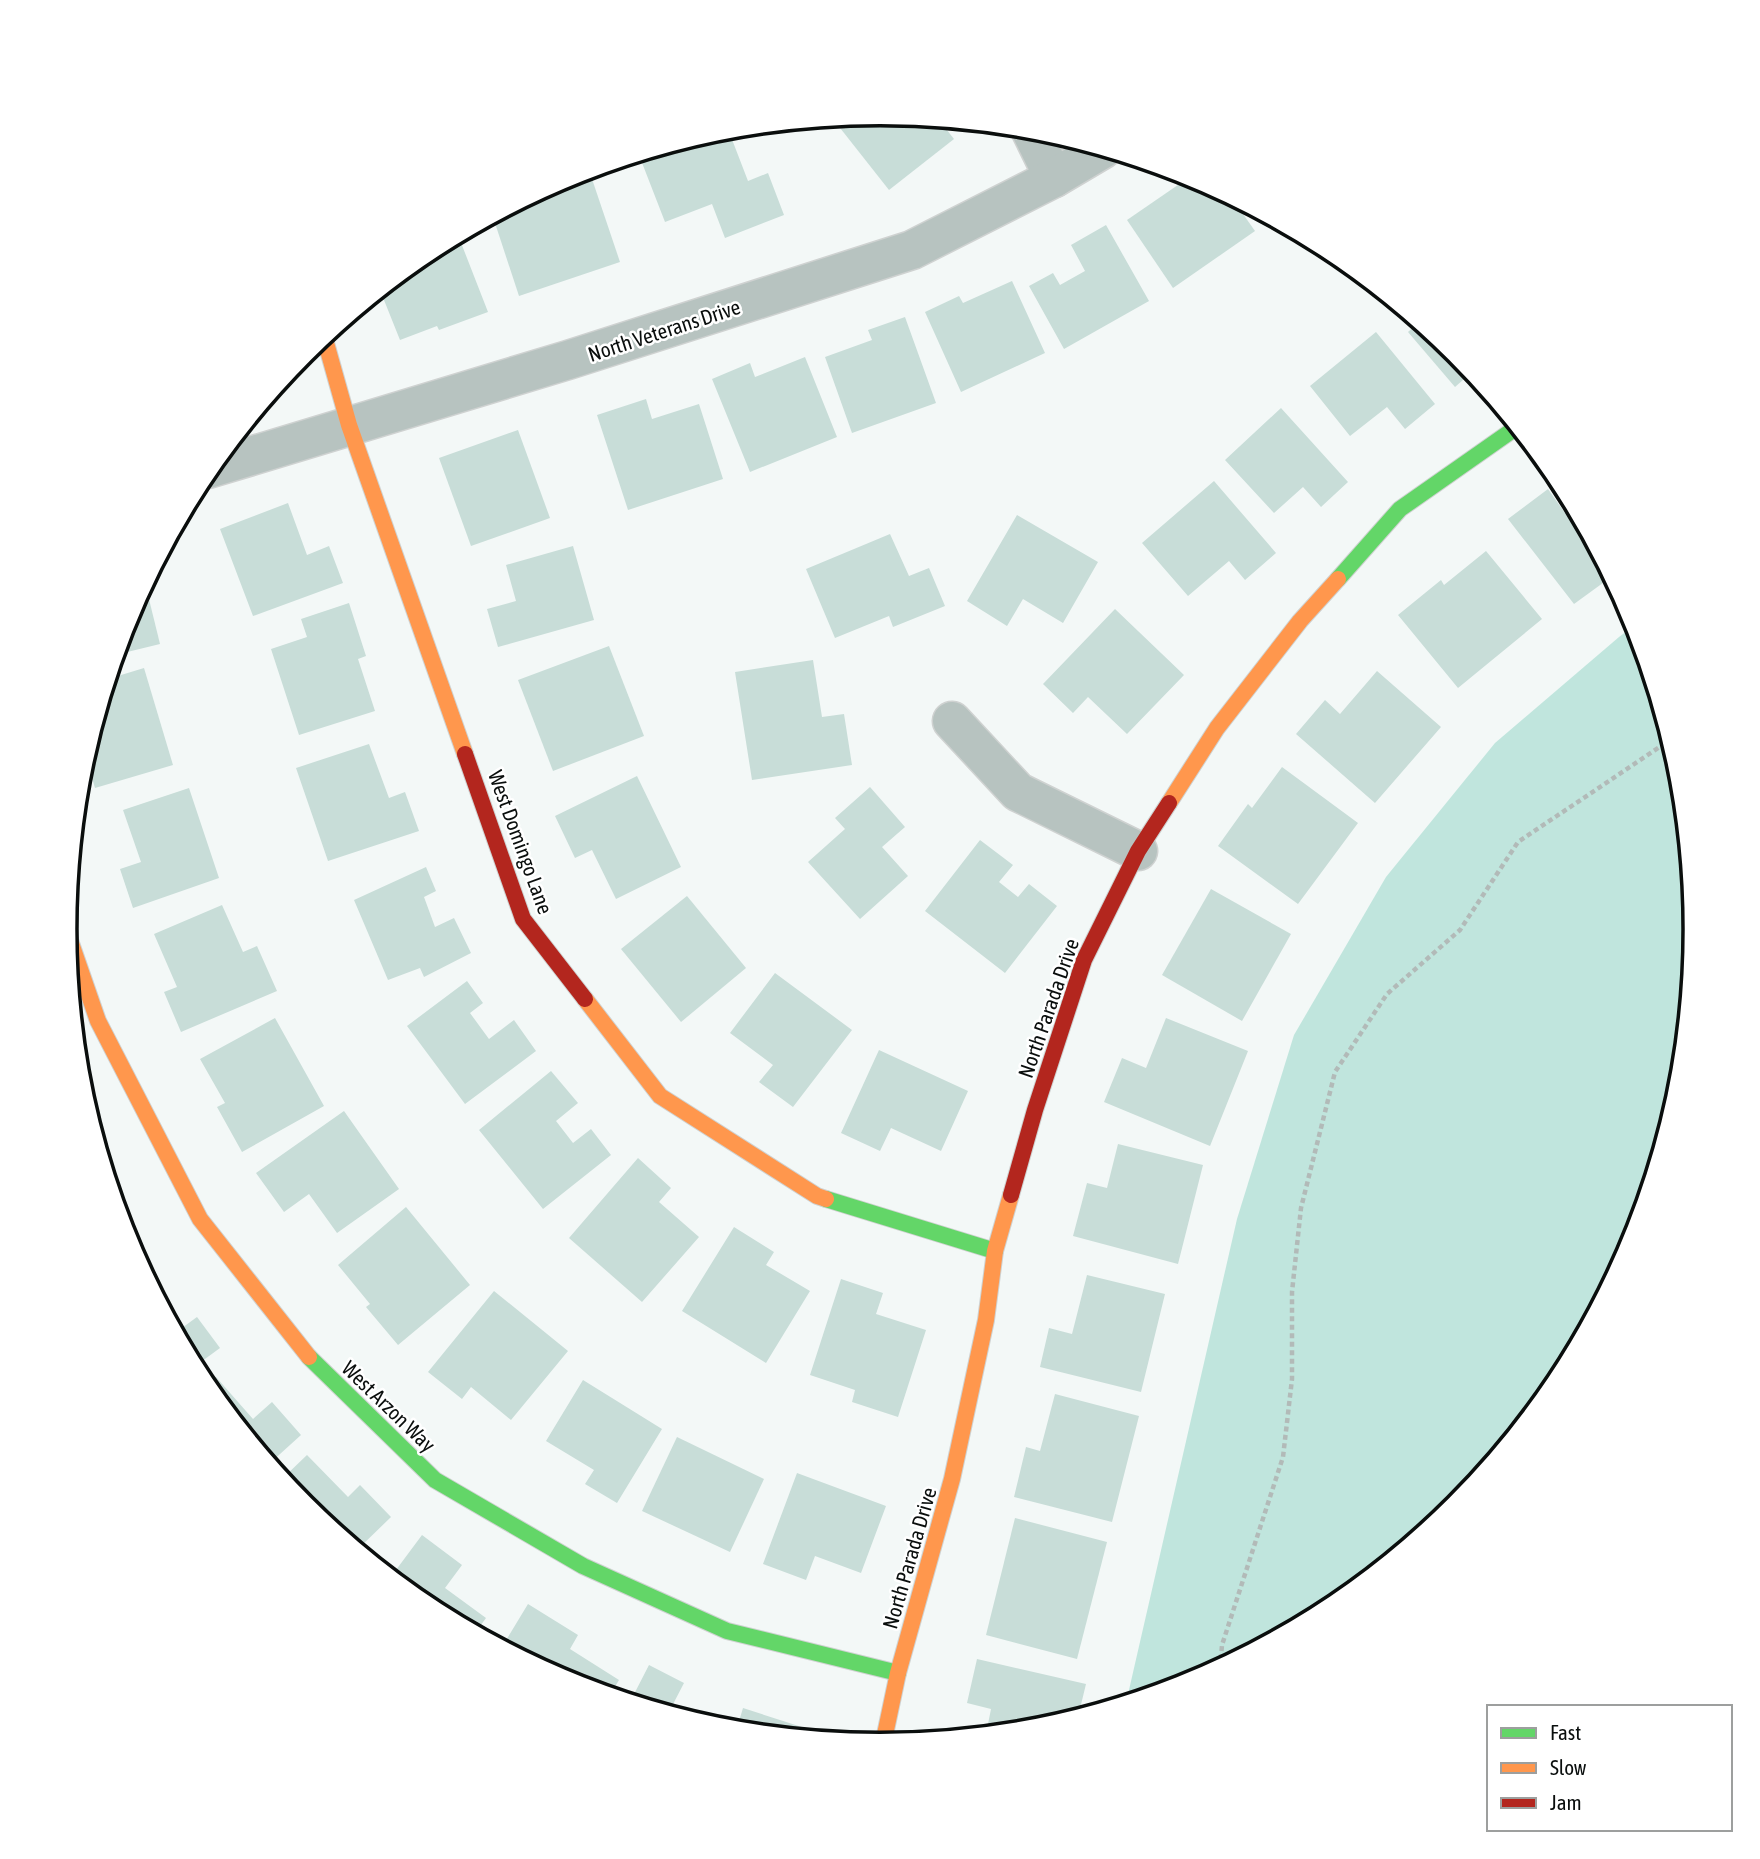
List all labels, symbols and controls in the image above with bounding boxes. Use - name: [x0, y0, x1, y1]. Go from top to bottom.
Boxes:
- street label: North Veterans Drive: [585, 294, 743, 366]
- street label: West Domingo Lane: [484, 767, 558, 917]
- street label: North Parada Drive: [1013, 935, 1083, 1081]
- street label: West Arzon Way: [337, 1356, 441, 1457]
- street label: North Parada Drive: [877, 1485, 941, 1631]
- legend: [1487, 1705, 1732, 1831]
- text: Fast: [1550, 1720, 1581, 1744]
- text: Slow: [1550, 1755, 1587, 1779]
- text: Jam: [1550, 1790, 1582, 1814]

